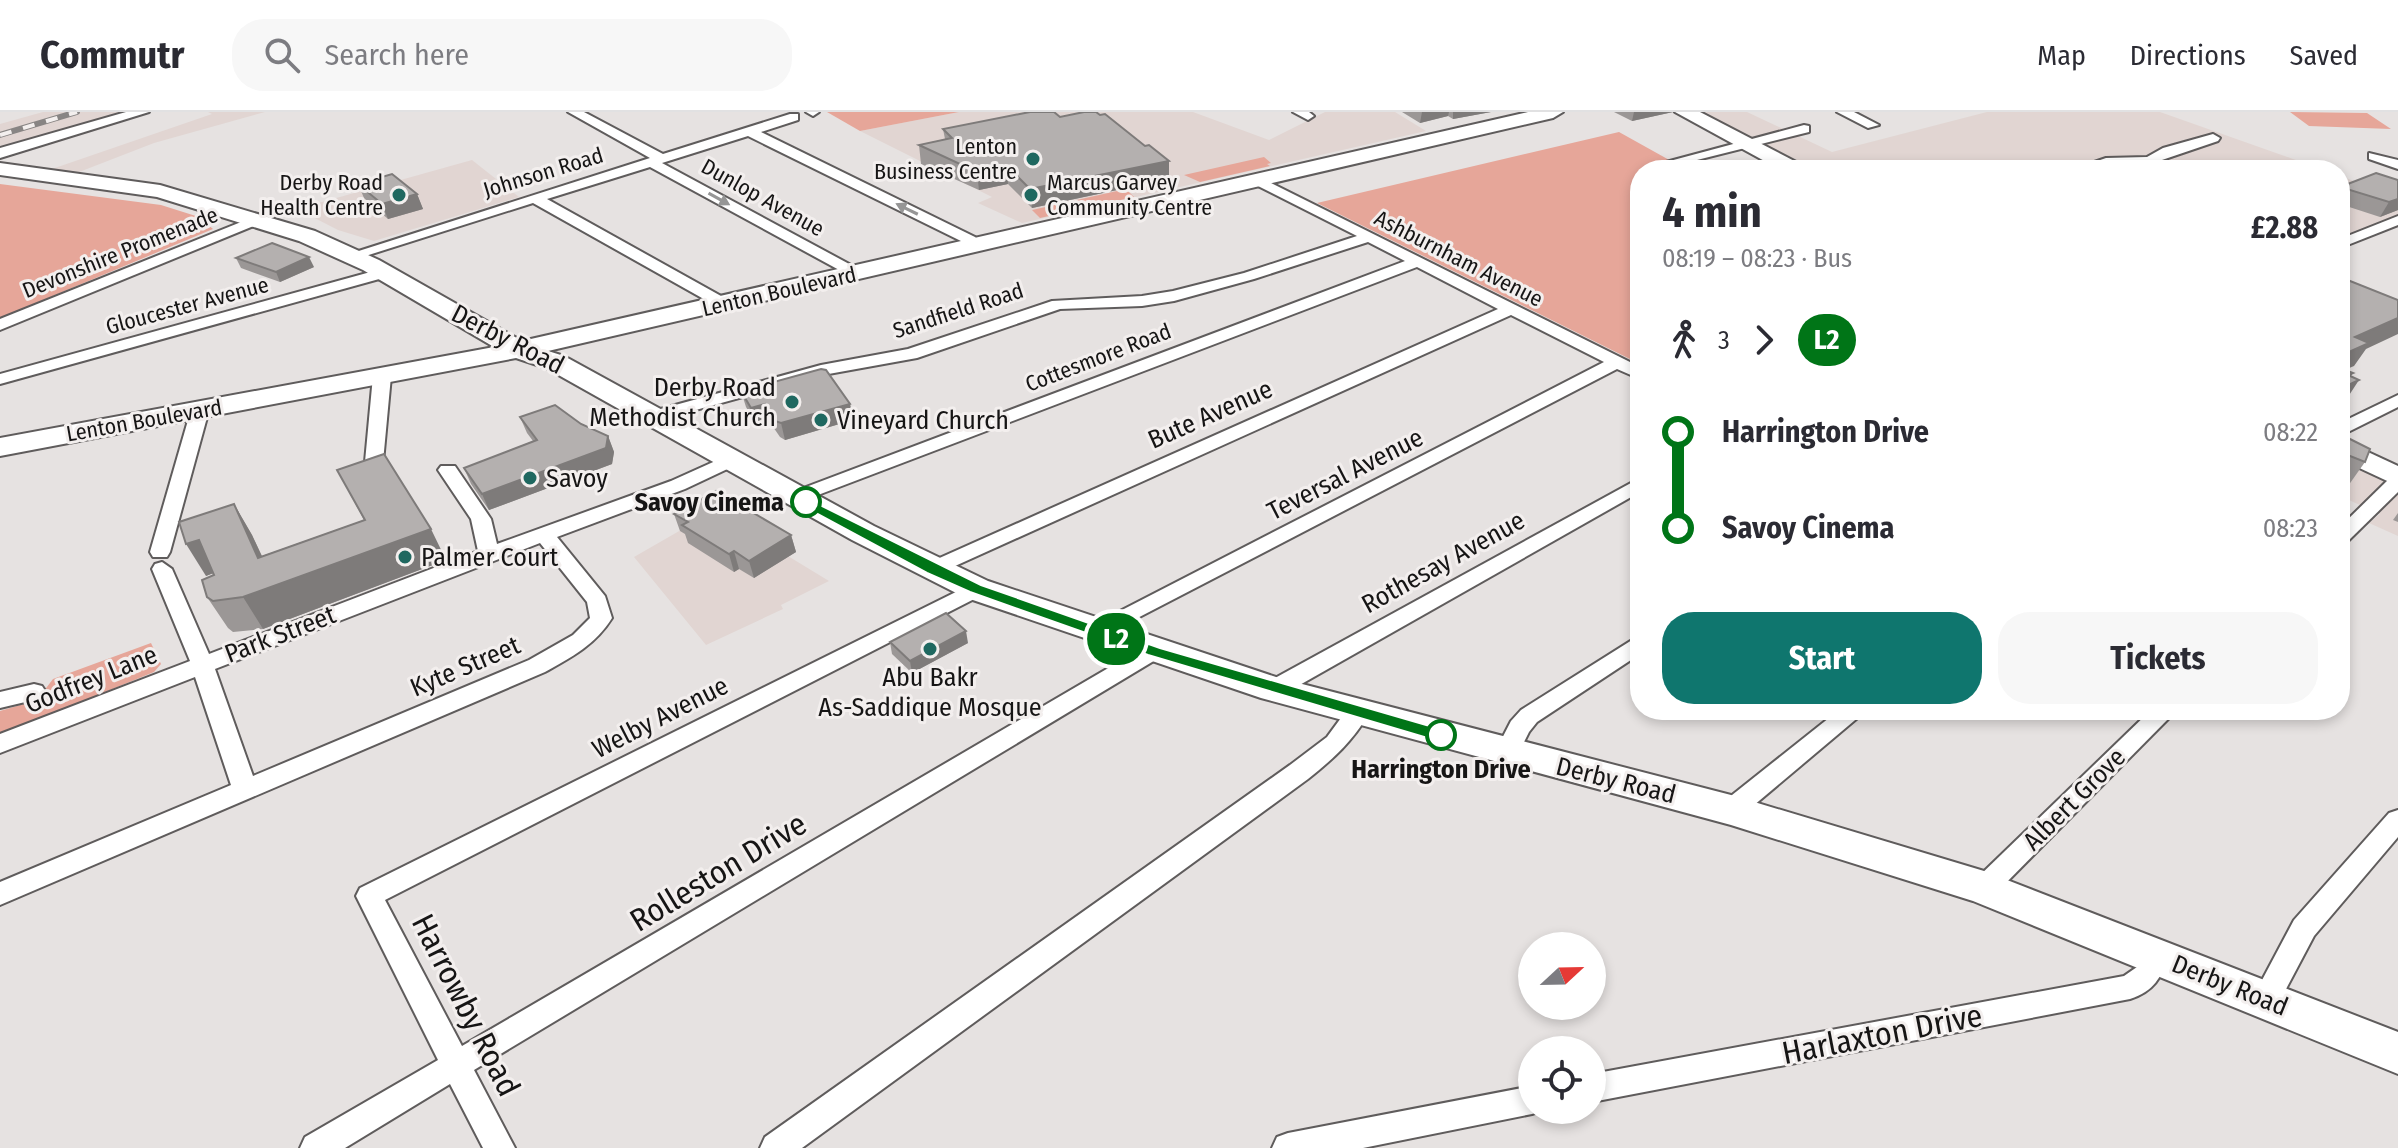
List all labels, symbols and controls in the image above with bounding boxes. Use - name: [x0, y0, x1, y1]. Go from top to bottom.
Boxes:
- search box: [232, 19, 792, 91]
- text: Commutr: [40, 32, 184, 78]
- icon: search: [260, 33, 304, 77]
- text: Search here: [324, 37, 469, 73]
- text: Map: [2037, 39, 2086, 72]
- text: Directions: [2130, 39, 2246, 72]
- text: Saved: [2290, 39, 2358, 72]
- place label: Lenton Business Centre: [874, 133, 1017, 185]
- street label: Johnson Road: [480, 141, 606, 204]
- marker: Lenton Business Centre: [1024, 150, 1042, 168]
- street label: Dunlop Avenue: [697, 153, 829, 242]
- place label: Derby Road Health Centre: [260, 169, 383, 221]
- place label: Marcus Garvey Community Centre: [1047, 169, 1212, 221]
- marker: Derby Road Health Centre: [390, 186, 408, 204]
- marker: Marcus Garvey Community Centre: [1022, 186, 1040, 204]
- text: 4 min: [1662, 186, 1762, 239]
- one-way arrow: [708, 192, 731, 206]
- street label: Devonshire Promenade: [18, 201, 222, 304]
- one-way arrow: [896, 202, 919, 216]
- street label: Ashburnham Avenue: [1370, 204, 1548, 313]
- text: £2.88: [2251, 210, 2318, 246]
- text: 08:19 – 08:23 · Bus: [1662, 243, 1852, 274]
- street label: Lenton Boulevard: [699, 261, 859, 322]
- street label: Gloucester Avenue: [103, 271, 271, 340]
- street label: Sandfield Road: [889, 277, 1027, 344]
- street label: Derby Road: [446, 298, 569, 381]
- street label: Cottesmore Road: [1022, 317, 1175, 398]
- icon: walk: [1662, 318, 1706, 362]
- icon: forward: [1742, 318, 1786, 362]
- text: L2: [1814, 323, 1840, 356]
- text: 3: [1718, 325, 1730, 356]
- place label: Derby Road Methodist Church: [589, 372, 776, 433]
- street label: Bute Avenue: [1143, 373, 1277, 456]
- marker: Derby Road Methodist Church: [783, 393, 801, 411]
- street label: Lenton Boulevard: [64, 394, 224, 447]
- place label: Vineyard Church: [837, 405, 1009, 436]
- marker: Vineyard Church: [812, 411, 830, 429]
- text: Harrington Drive: [1722, 414, 1929, 450]
- text: 08:22: [2263, 417, 2318, 448]
- street label: Teversal Avenue: [1262, 422, 1428, 527]
- place label: Savoy: [546, 463, 608, 494]
- marker: Savoy: [521, 469, 539, 487]
- place label: Savoy Cinema: [635, 487, 784, 518]
- marker: Savoy Cinema: [791, 487, 821, 517]
- street label: Rothesay Avenue: [1356, 505, 1530, 620]
- text: Savoy Cinema: [1722, 510, 1894, 546]
- text: 08:23: [2263, 513, 2318, 544]
- place label: Palmer Court: [421, 542, 559, 573]
- marker: Palmer Court: [396, 548, 414, 566]
- street label: Park Street: [220, 599, 340, 670]
- button: Start: [1662, 612, 1982, 704]
- button: Tickets: [1998, 612, 2318, 704]
- line badge: L2: [1080, 613, 1152, 665]
- text: L2: [1103, 622, 1129, 655]
- street label: Kyte Street: [406, 629, 525, 703]
- street label: Godfrey Lane: [21, 639, 162, 720]
- marker: Abu Bakr As-Saddique Mosque: [921, 640, 939, 658]
- place label: Abu Bakr As-Saddique Mosque: [818, 662, 1042, 723]
- street label: Welby Avenue: [587, 670, 733, 765]
- marker: Harrington Drive: [1426, 720, 1456, 750]
- street label: Albert Grove: [2017, 742, 2132, 857]
- street label: Derby Road: [1553, 751, 1679, 810]
- place label: Harrington Drive: [1351, 754, 1531, 785]
- street label: Rolleston Drive: [623, 804, 813, 940]
- street label: Harrowby Road: [404, 908, 528, 1102]
- north arrow: [1518, 932, 1606, 1020]
- map controls: [1518, 932, 1606, 1124]
- street label: Derby Road: [2167, 948, 2292, 1023]
- street label: Harlaxton Drive: [1779, 996, 1985, 1072]
- button: locate: [1518, 1036, 1606, 1124]

